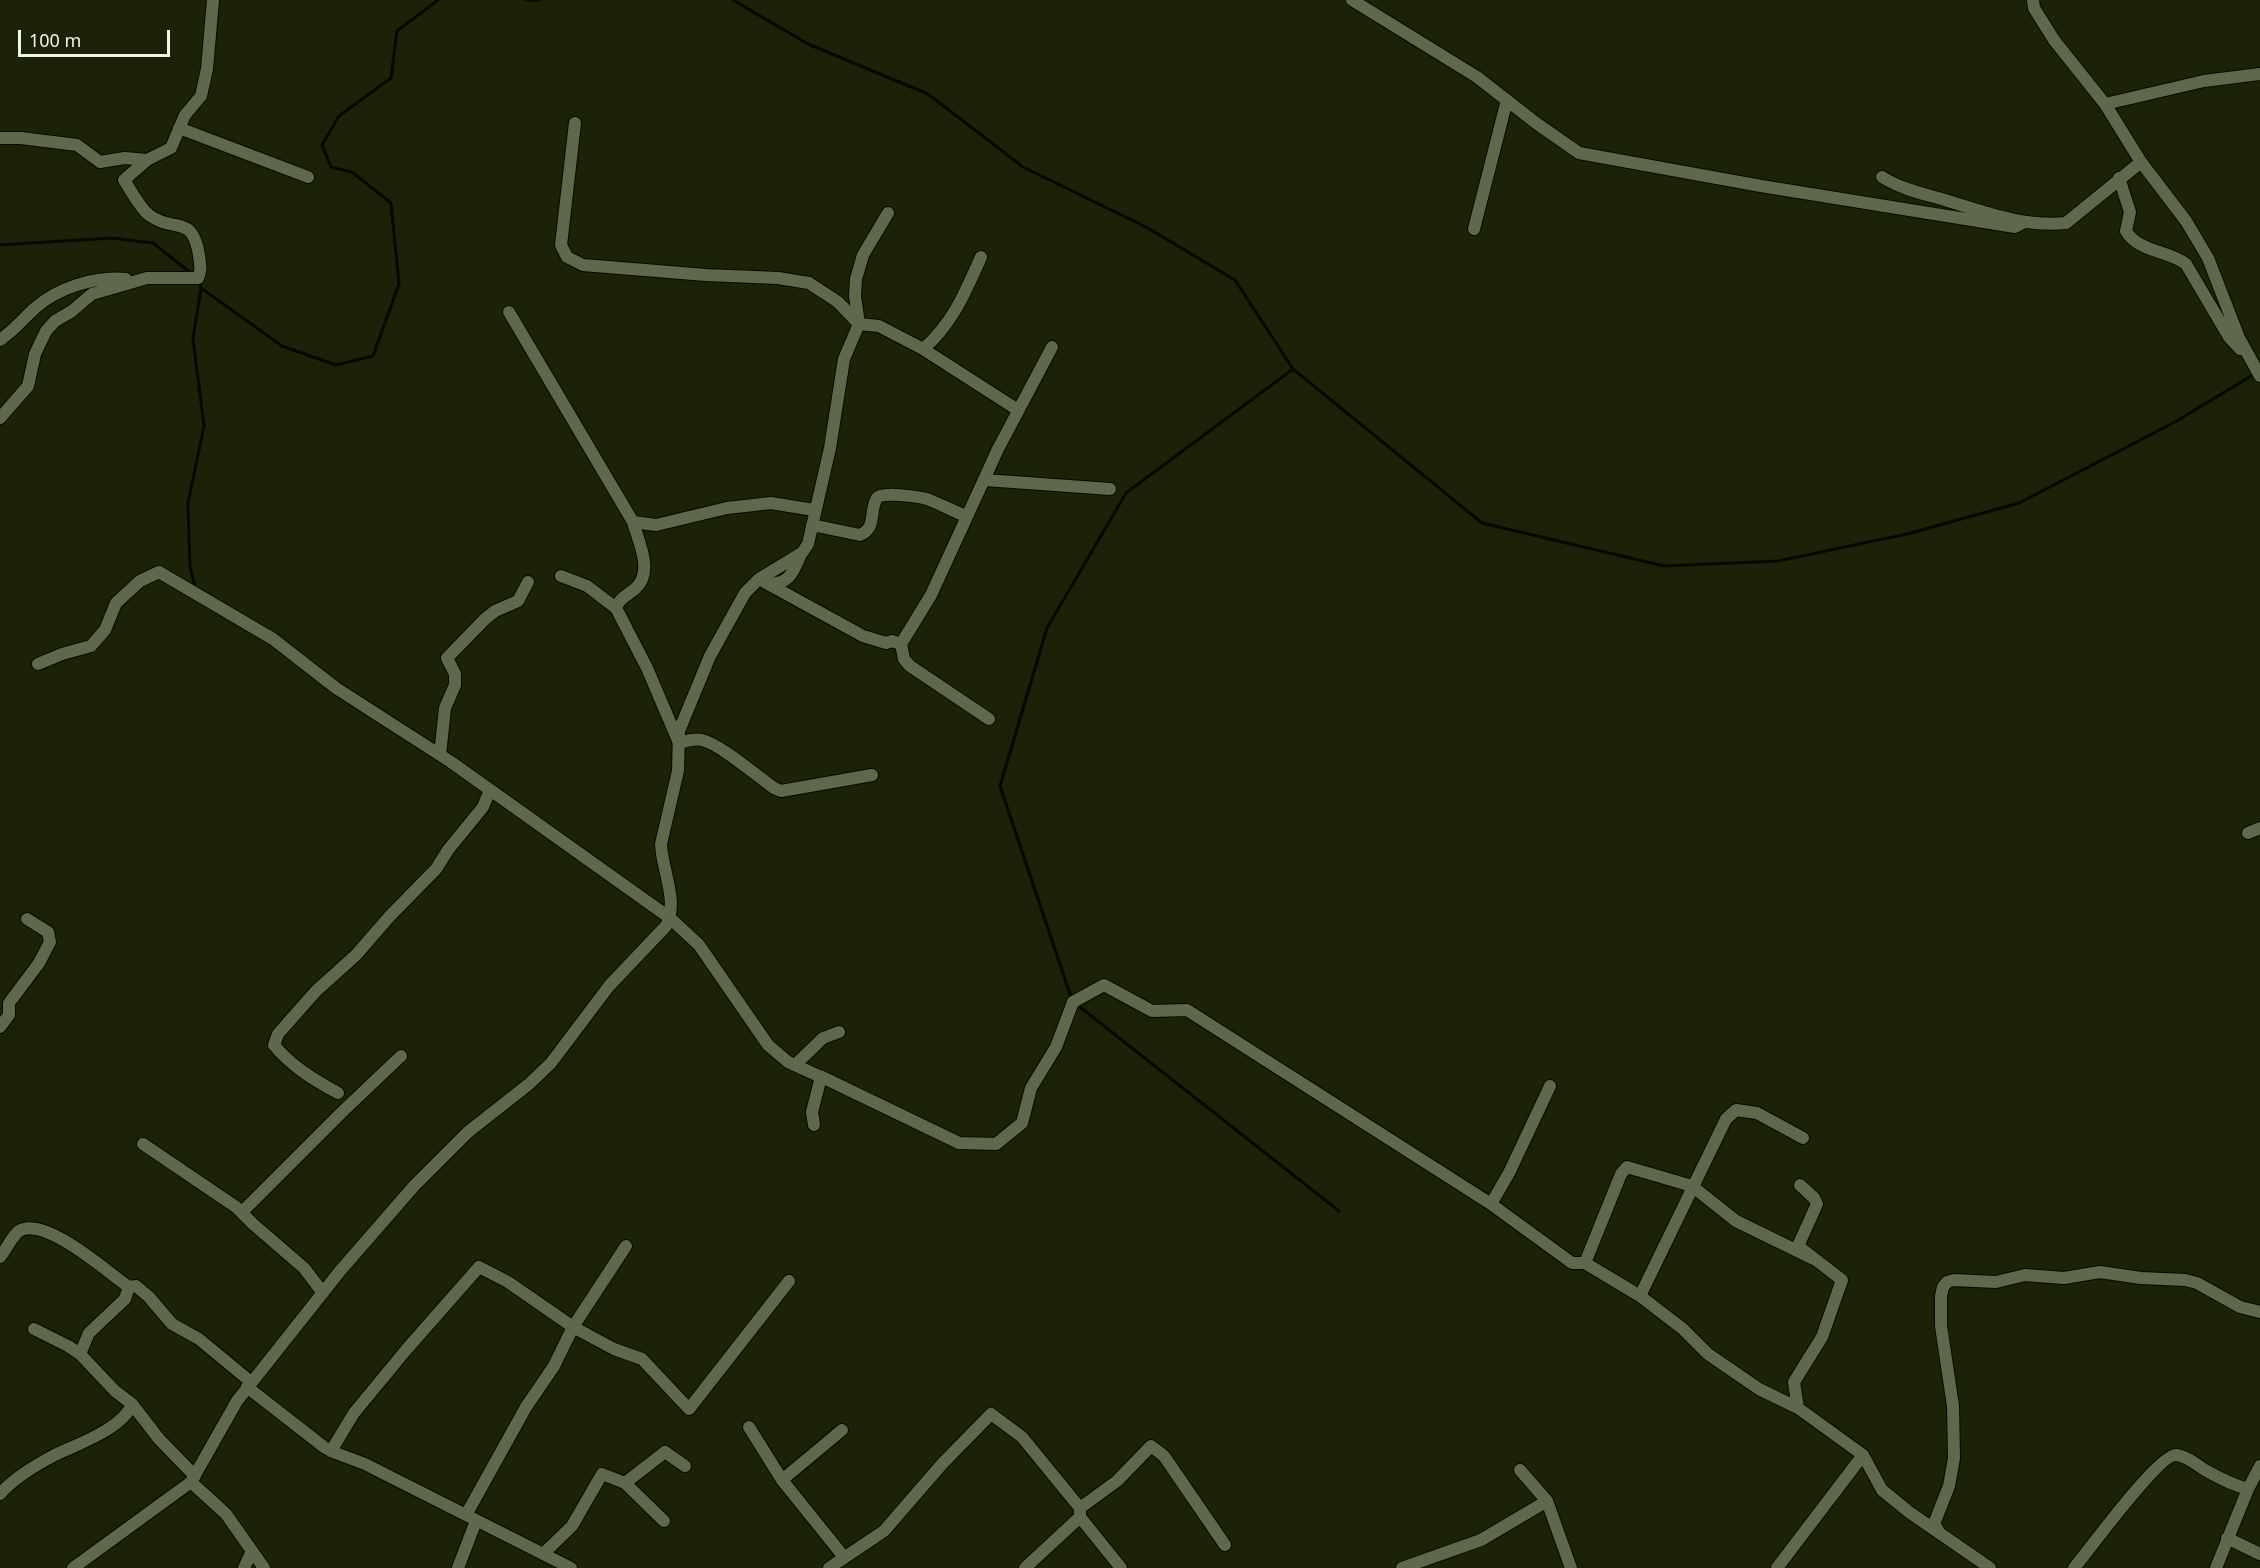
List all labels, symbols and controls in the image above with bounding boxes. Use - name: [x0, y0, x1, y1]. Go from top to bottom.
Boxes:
- scale bar: [21, 18, 172, 56]
- text: 100 m: [29, 28, 81, 52]

